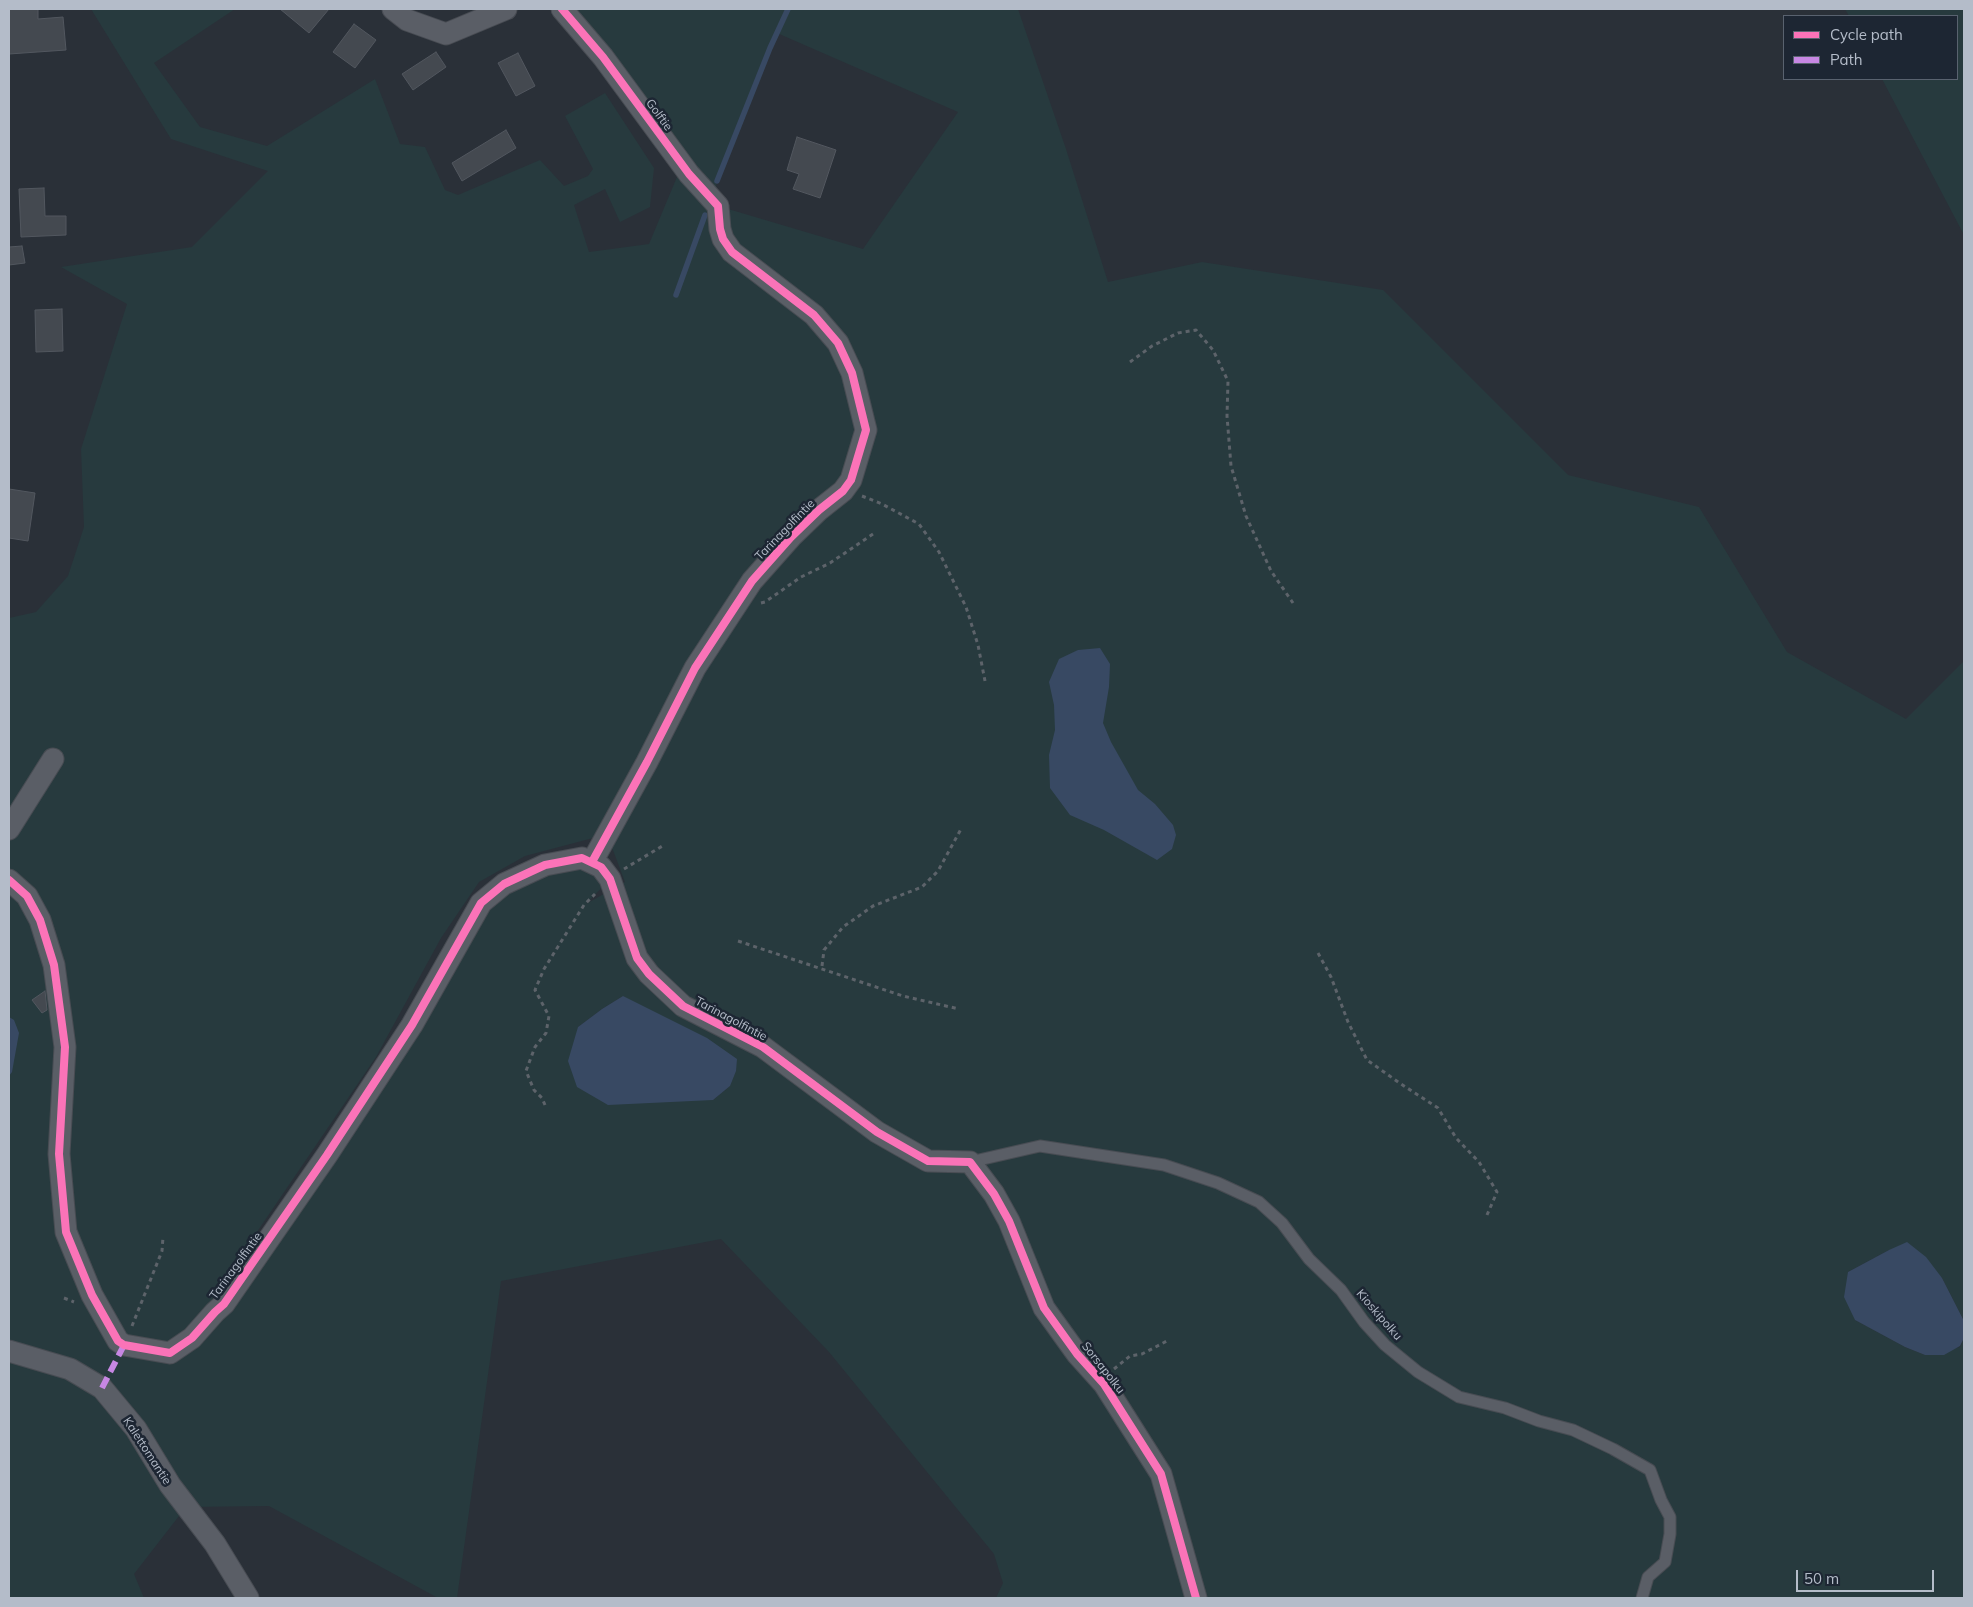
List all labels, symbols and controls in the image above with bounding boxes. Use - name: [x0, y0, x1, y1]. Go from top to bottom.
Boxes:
- legend: [1783, 15, 1958, 80]
- text: Cycle path: [1830, 25, 1903, 44]
- text: Path: [1830, 50, 1862, 69]
- street label: Golftie: [643, 96, 675, 134]
- street label: Tarinagolfintie: [752, 496, 818, 564]
- street label: Tarinagolfintie: [693, 994, 769, 1044]
- street label: Tarinagolfintie: [207, 1230, 265, 1302]
- street label: Kioskipolku: [1353, 1287, 1405, 1343]
- street label: Sorsapolku: [1078, 1339, 1128, 1397]
- street label: Kalettomantie: [120, 1415, 174, 1487]
- scale bar: [1798, 1560, 1936, 1592]
- text: 50 m: [1804, 1569, 1839, 1588]

